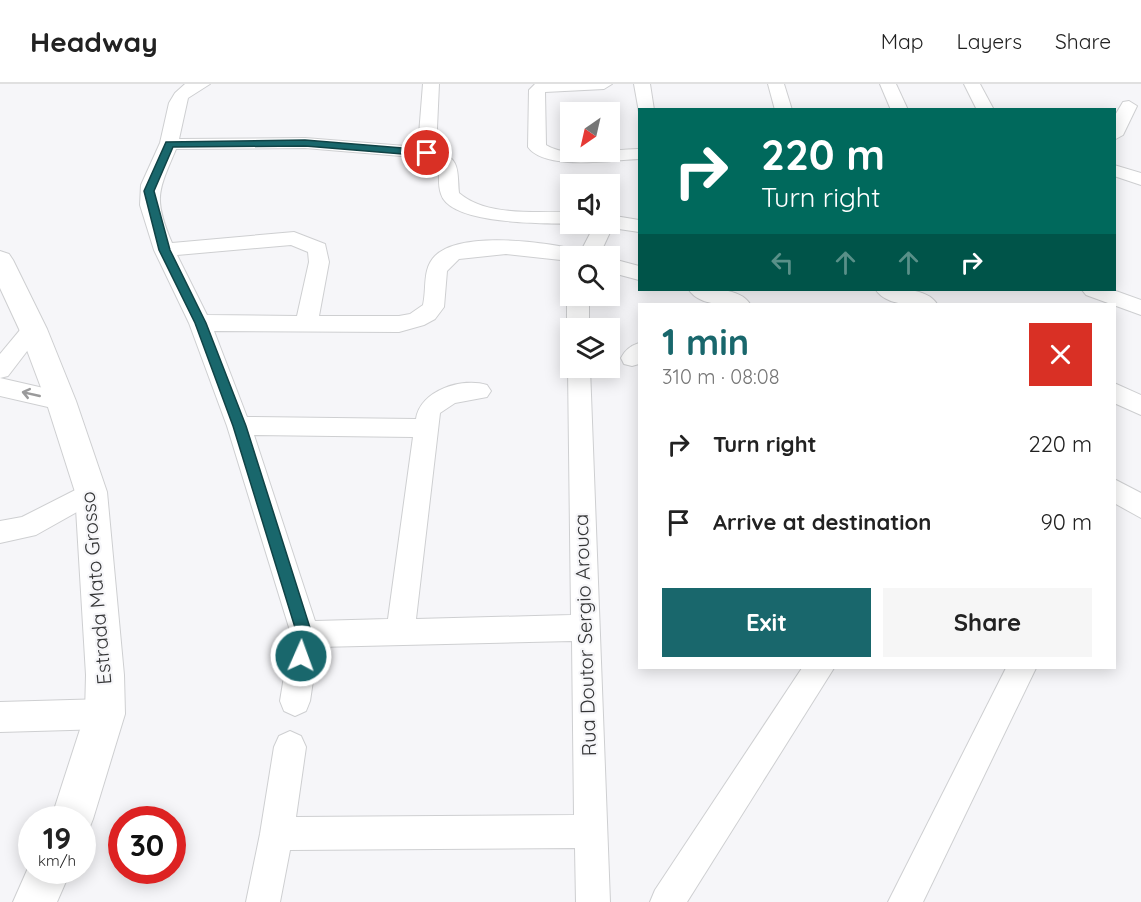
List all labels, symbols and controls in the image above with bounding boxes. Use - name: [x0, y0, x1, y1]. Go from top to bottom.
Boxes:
- text: Headway: [30, 24, 158, 59]
- text: Map: [881, 28, 924, 54]
- text: Layers: [957, 28, 1022, 54]
- text: Share: [1055, 28, 1111, 54]
- north arrow: [560, 102, 620, 162]
- map controls: [560, 102, 620, 378]
- pin: [401, 127, 452, 178]
- text: 220 m: [761, 128, 885, 181]
- icon: right: [662, 132, 740, 210]
- icon: arrive: [410, 136, 443, 169]
- button: sound: [560, 174, 620, 234]
- text: Turn right: [761, 180, 880, 214]
- button: search: [560, 246, 620, 306]
- icon: left: [766, 246, 799, 279]
- icon: ahead: [829, 246, 862, 279]
- icon: ahead: [892, 246, 925, 279]
- icon: right: [955, 246, 988, 279]
- button: layers: [560, 318, 620, 378]
- text: 1 min: [662, 319, 749, 364]
- button: close: [1029, 323, 1092, 386]
- text: 310 m · 08:08: [662, 364, 779, 389]
- one-way arrow: [21, 388, 41, 399]
- icon: right: [662, 428, 695, 461]
- text: Turn right: [713, 430, 817, 458]
- text: 220 m: [1028, 430, 1092, 458]
- street label: Estrada Mato Grosso: [75, 490, 116, 686]
- icon: arrive: [662, 506, 695, 539]
- text: Arrive at destination: [713, 508, 931, 536]
- text: 90 m: [1041, 508, 1092, 536]
- street label: Rua Doutor Sergio Arouca: [568, 513, 601, 757]
- button: Exit: [662, 588, 871, 657]
- button: Share: [883, 588, 1092, 657]
- position arrow: [269, 624, 333, 688]
- speed limit sign: 30: [108, 806, 186, 884]
- text: 19: [43, 819, 71, 857]
- text: km/h: [38, 851, 76, 870]

